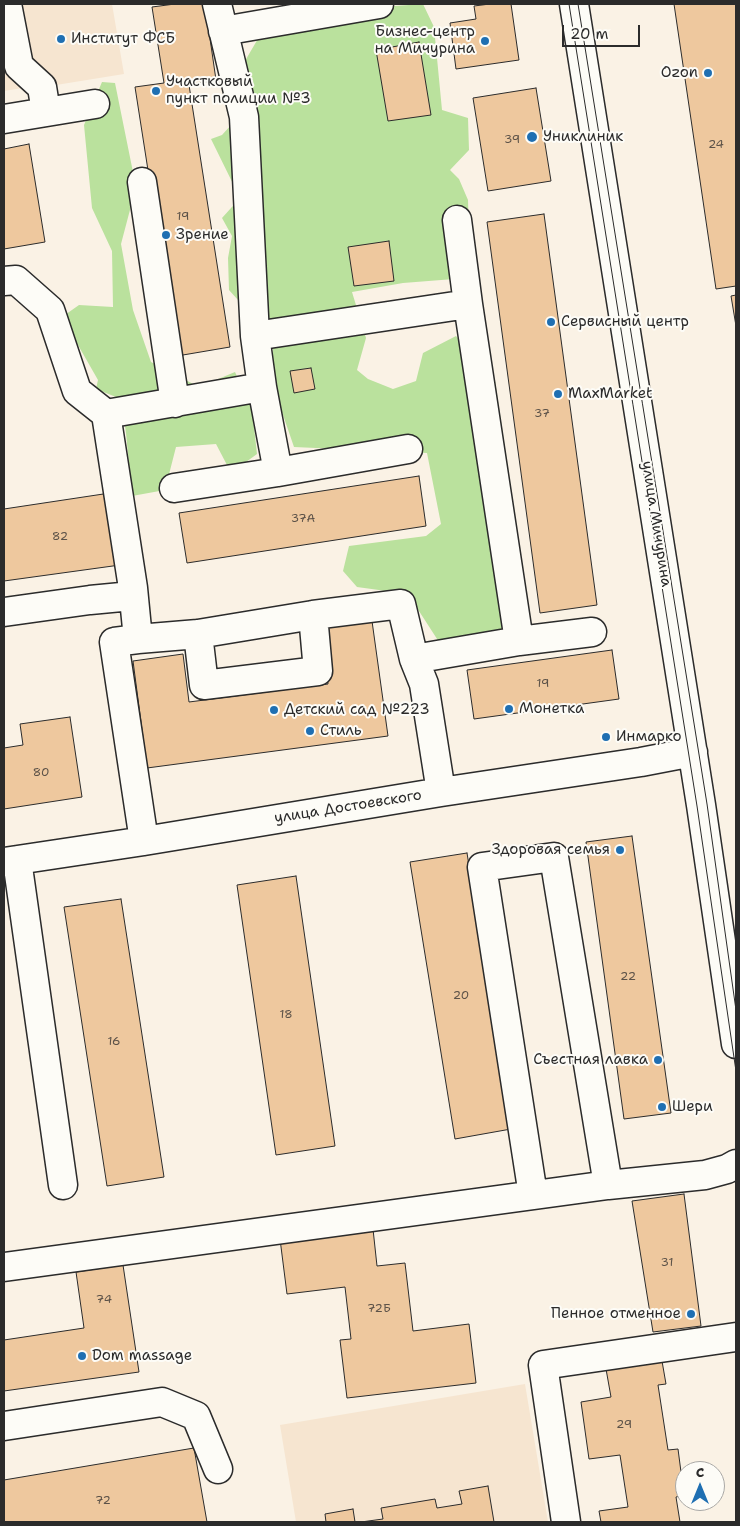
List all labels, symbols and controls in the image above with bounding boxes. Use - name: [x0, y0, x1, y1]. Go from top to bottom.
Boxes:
- scale bar: [565, 15, 642, 47]
- place label: Бизнес-центр на Мичурина: [375, 23, 475, 58]
- text: 20 m: [570, 24, 609, 44]
- place label: Институт ФСБ: [71, 30, 175, 48]
- marker: Институт ФСБ: [55, 33, 67, 45]
- marker: Бизнес-центр на Мичурина: [479, 35, 491, 47]
- place label: Ozon: [661, 64, 698, 82]
- marker: Ozon: [702, 67, 714, 79]
- place label: Участковый пункт полиции №3: [166, 73, 311, 108]
- marker: Участковый пункт полиции №3: [150, 85, 162, 97]
- place label: Униклиник: [543, 128, 623, 146]
- marker: Униклиник: [525, 130, 539, 144]
- house number: 39: [504, 133, 520, 147]
- house number: 24: [708, 138, 724, 152]
- house number: 19: [177, 210, 189, 224]
- place label: Зрение: [176, 226, 229, 244]
- marker: Зрение: [160, 229, 172, 241]
- place label: Сервисный центр: [561, 313, 689, 331]
- marker: Сервисный центр: [545, 316, 557, 328]
- place label: MaxMarket: [568, 385, 653, 403]
- marker: MaxMarket: [552, 388, 564, 400]
- house number: 37: [534, 407, 550, 421]
- street label: улица Мичурина: [637, 460, 675, 588]
- house number: 37А: [291, 512, 315, 526]
- house number: 82: [52, 530, 68, 544]
- house number: 19: [537, 677, 549, 691]
- place label: Монетка: [519, 700, 584, 718]
- place label: Детский сад №223: [284, 701, 430, 719]
- marker: Монетка: [503, 703, 515, 715]
- marker: Детский сад №223: [268, 704, 280, 716]
- place label: Стиль: [320, 722, 362, 740]
- marker: Стиль: [304, 725, 316, 737]
- place label: Инмарко: [616, 728, 682, 746]
- marker: Инмарко: [600, 731, 612, 743]
- house number: 80: [33, 766, 49, 780]
- street label: улица Достоевского: [273, 786, 423, 828]
- place label: Здоровая семья: [492, 841, 610, 859]
- marker: Здоровая семья: [614, 844, 626, 856]
- house number: 22: [620, 970, 636, 984]
- house number: 20: [453, 989, 469, 1003]
- house number: 18: [279, 1008, 293, 1022]
- house number: 16: [107, 1035, 121, 1049]
- place label: Съестная лавка: [533, 1051, 648, 1069]
- marker: Съестная лавка: [652, 1054, 664, 1066]
- place label: Шери: [672, 1098, 713, 1116]
- marker: Шери: [656, 1101, 668, 1113]
- house number: 31: [661, 1256, 673, 1270]
- house number: 74: [96, 1293, 112, 1307]
- house number: 72Б: [367, 1302, 391, 1316]
- place label: Пенное отменное: [551, 1305, 681, 1323]
- marker: Пенное отменное: [685, 1308, 697, 1320]
- place label: Dom massage: [92, 1347, 192, 1365]
- marker: Dom massage: [76, 1350, 88, 1362]
- house number: 29: [616, 1418, 632, 1432]
- north arrow: [675, 1461, 725, 1511]
- text: С: [696, 1463, 704, 1481]
- house number: 72: [95, 1494, 111, 1508]

